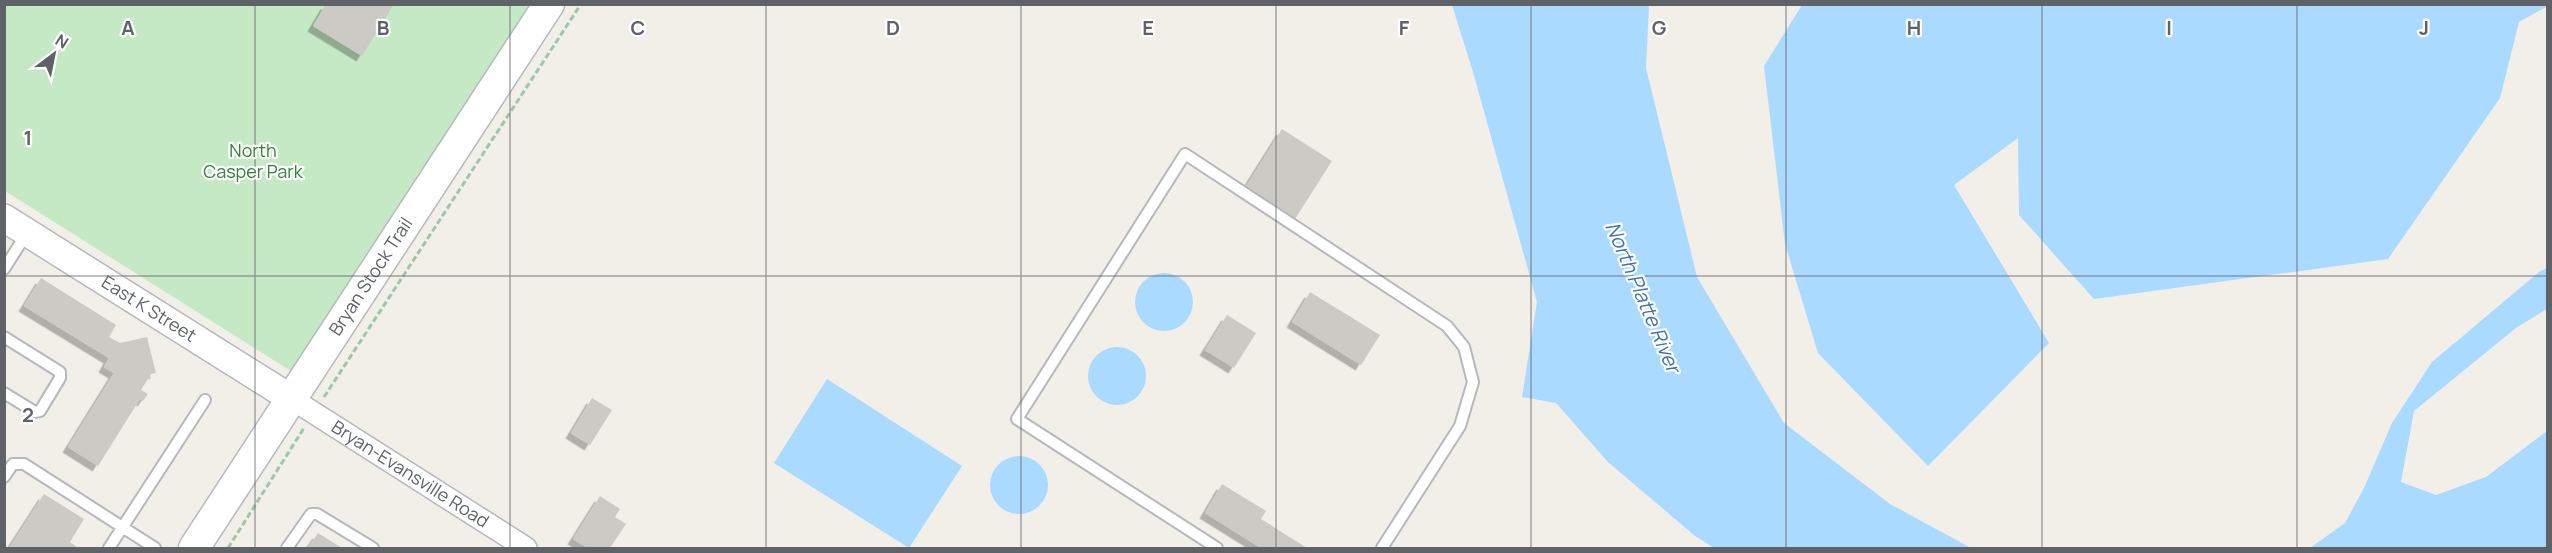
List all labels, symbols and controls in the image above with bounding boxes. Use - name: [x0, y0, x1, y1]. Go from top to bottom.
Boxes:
- text: A: [121, 14, 135, 41]
- text: B: [377, 14, 390, 41]
- text: C: [631, 14, 645, 41]
- text: D: [886, 14, 900, 41]
- text: E: [1142, 14, 1154, 41]
- text: F: [1399, 14, 1410, 41]
- text: G: [1652, 14, 1667, 41]
- text: H: [1907, 14, 1921, 41]
- text: I: [2166, 14, 2172, 41]
- text: J: [2419, 14, 2429, 41]
- north arrow: [24, 24, 84, 84]
- text: N: [51, 29, 73, 54]
- text: 1: [24, 124, 32, 151]
- park label: North Casper Park: [203, 138, 304, 183]
- street label: Bryan Stock Trail: [323, 212, 418, 340]
- water label: North Platte River: [1600, 217, 1688, 379]
- street label: East K Street: [97, 269, 201, 347]
- text: 2: [22, 401, 34, 428]
- street label: Bryan-Evansville Road: [327, 414, 494, 532]

